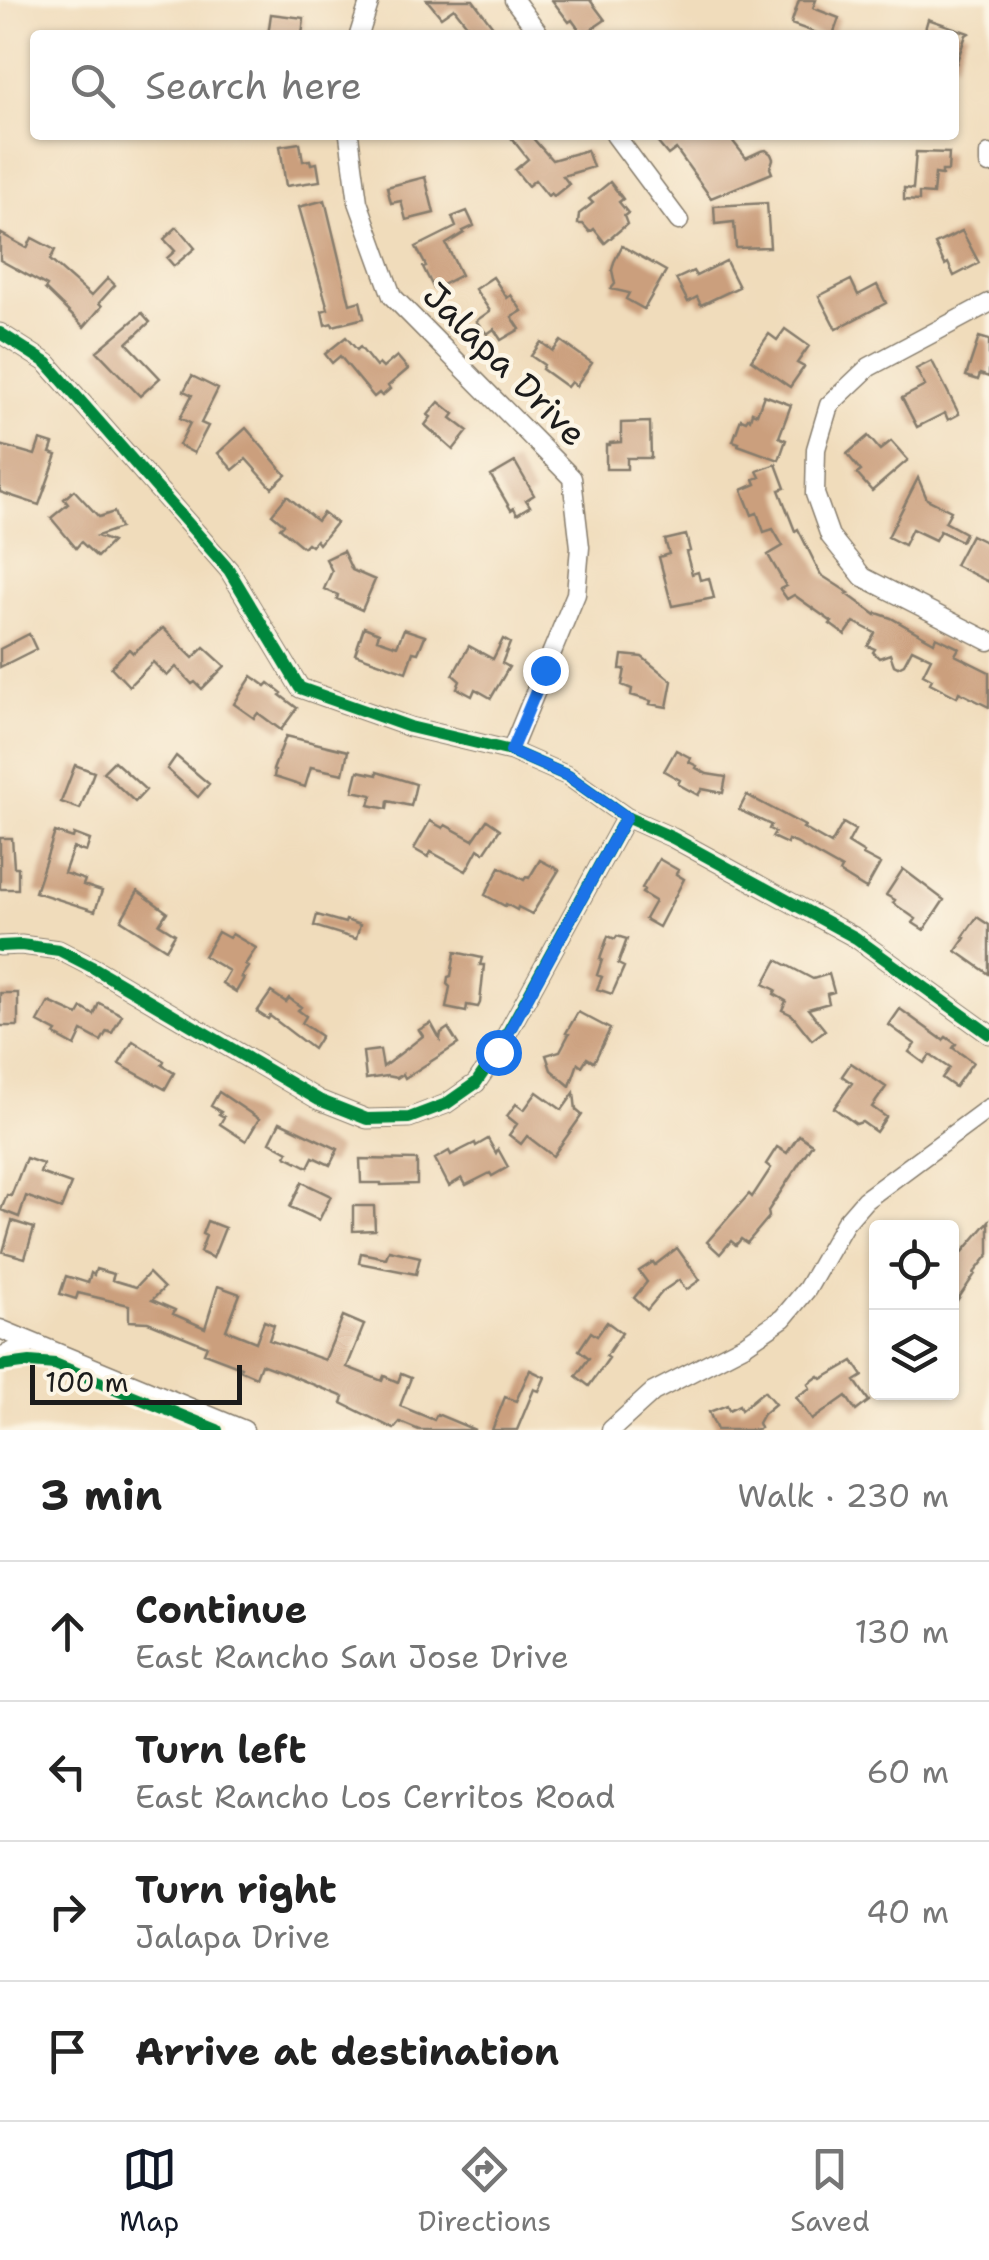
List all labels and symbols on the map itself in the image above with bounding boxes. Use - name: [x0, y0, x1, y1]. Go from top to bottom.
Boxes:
- street label: Jalapa Drive: [413, 272, 597, 456]
- route end: [523, 648, 569, 694]
- route start: [476, 1030, 522, 1076]
- scale bar: [30, 1360, 242, 1404]

